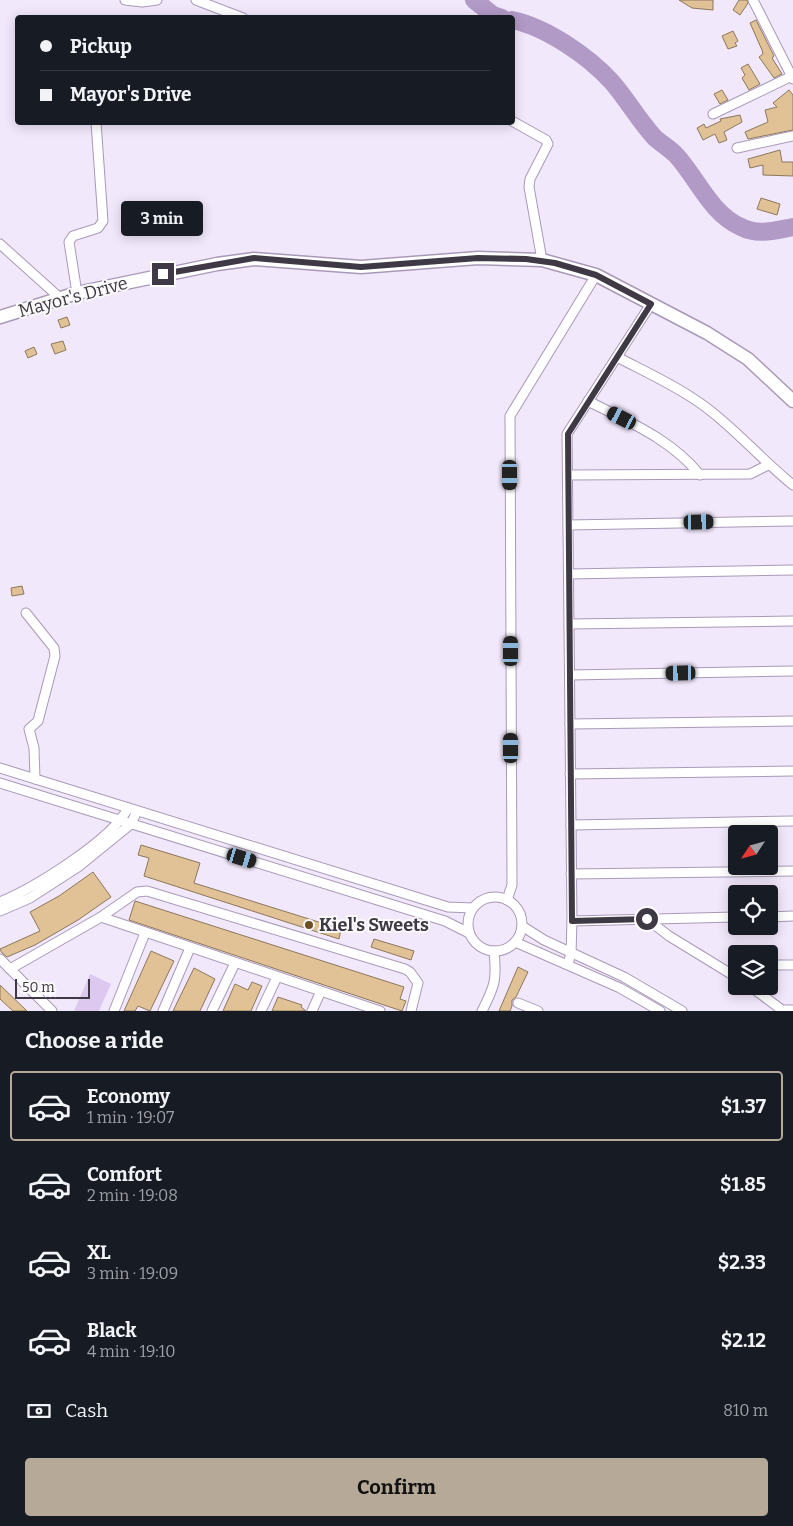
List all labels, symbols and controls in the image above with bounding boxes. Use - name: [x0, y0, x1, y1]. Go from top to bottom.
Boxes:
- text: Pickup: [70, 35, 132, 58]
- text: Mayor's Drive: [70, 83, 191, 106]
- callout: 3 min: [122, 202, 204, 236]
- text: 3 min: [141, 209, 183, 228]
- route end: [152, 263, 174, 285]
- street label: Mayor's Drive: [16, 272, 130, 322]
- car: [605, 405, 638, 431]
- car: [502, 460, 517, 490]
- car: [683, 514, 714, 530]
- car: [503, 636, 518, 666]
- car: [665, 665, 696, 681]
- car: [503, 733, 518, 763]
- north arrow: [728, 825, 778, 875]
- map controls: [728, 825, 778, 995]
- car: [225, 846, 258, 870]
- button: locate: [728, 885, 778, 935]
- route start: [636, 908, 658, 930]
- place label: Kiel's Sweets: [319, 914, 429, 936]
- marker: Kiel's Sweets: [303, 919, 315, 931]
- button: layers: [728, 945, 778, 995]
- scale bar: [15, 976, 90, 999]
- text: 50 m: [22, 979, 55, 996]
- text: Choose a ride: [25, 1027, 164, 1054]
- icon: car: [27, 1084, 72, 1129]
- text: Economy: [87, 1085, 170, 1108]
- text: $1.37: [721, 1095, 766, 1118]
- text: 1 min · 19:07: [87, 1108, 174, 1127]
- icon: car: [27, 1162, 72, 1207]
- text: Comfort: [87, 1163, 162, 1186]
- text: $1.85: [720, 1173, 766, 1196]
- text: 2 min · 19:08: [87, 1186, 178, 1205]
- icon: car: [27, 1240, 72, 1285]
- text: XL: [87, 1241, 111, 1264]
- text: $2.33: [718, 1251, 766, 1274]
- text: 3 min · 19:09: [87, 1264, 178, 1283]
- icon: car: [27, 1318, 72, 1363]
- text: Black: [87, 1319, 137, 1342]
- text: $2.12: [721, 1329, 766, 1352]
- text: 4 min · 19:10: [87, 1342, 175, 1361]
- icon: cash: [25, 1397, 53, 1425]
- text: Cash: [65, 1399, 108, 1422]
- text: 810 m: [723, 1401, 768, 1420]
- button: Confirm: [25, 1458, 768, 1516]

